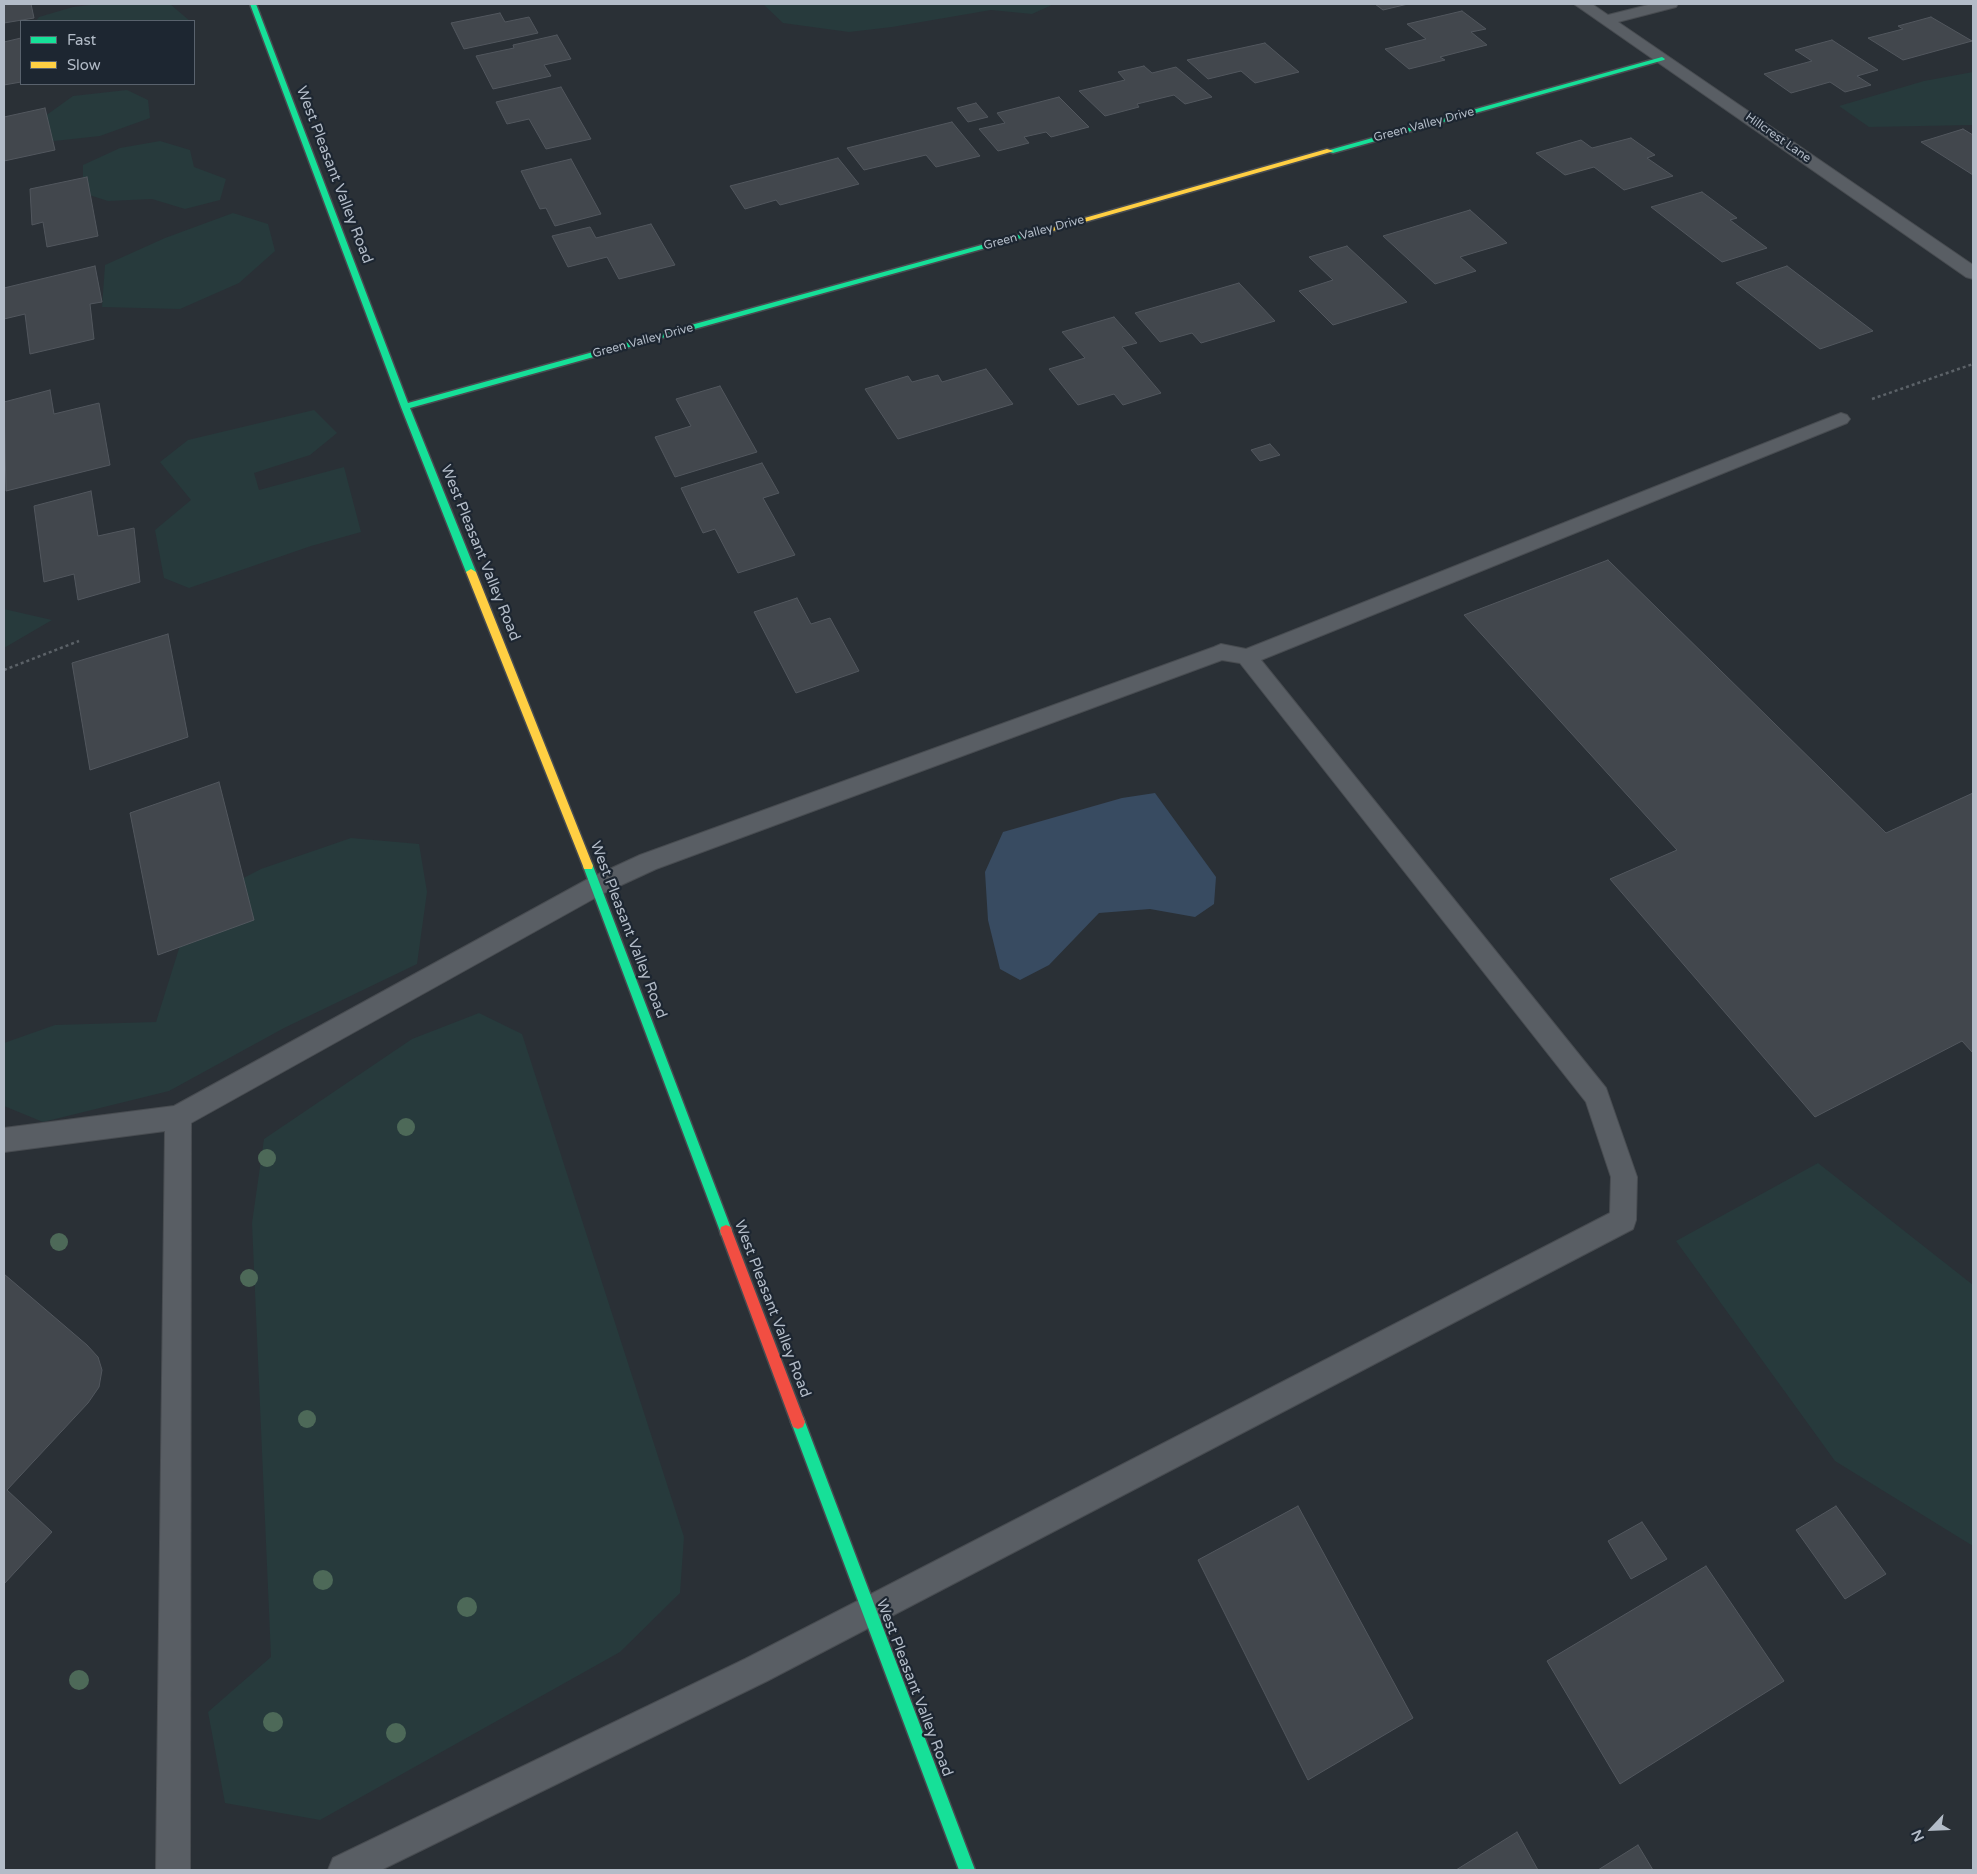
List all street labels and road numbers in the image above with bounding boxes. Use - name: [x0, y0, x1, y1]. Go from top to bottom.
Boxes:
- street label: West Pleasant Valley Road: [292, 84, 376, 266]
- street label: Green Valley Drive: [1372, 105, 1476, 145]
- street label: Hillcrest Lane: [1742, 110, 1814, 166]
- street label: Green Valley Drive: [982, 213, 1086, 253]
- street label: Green Valley Drive: [591, 321, 695, 361]
- street label: West Pleasant Valley Road: [436, 462, 524, 644]
- street label: West Pleasant Valley Road: [586, 839, 670, 1021]
- street label: West Pleasant Valley Road: [730, 1218, 814, 1400]
- street label: West Pleasant Valley Road: [872, 1597, 956, 1779]

